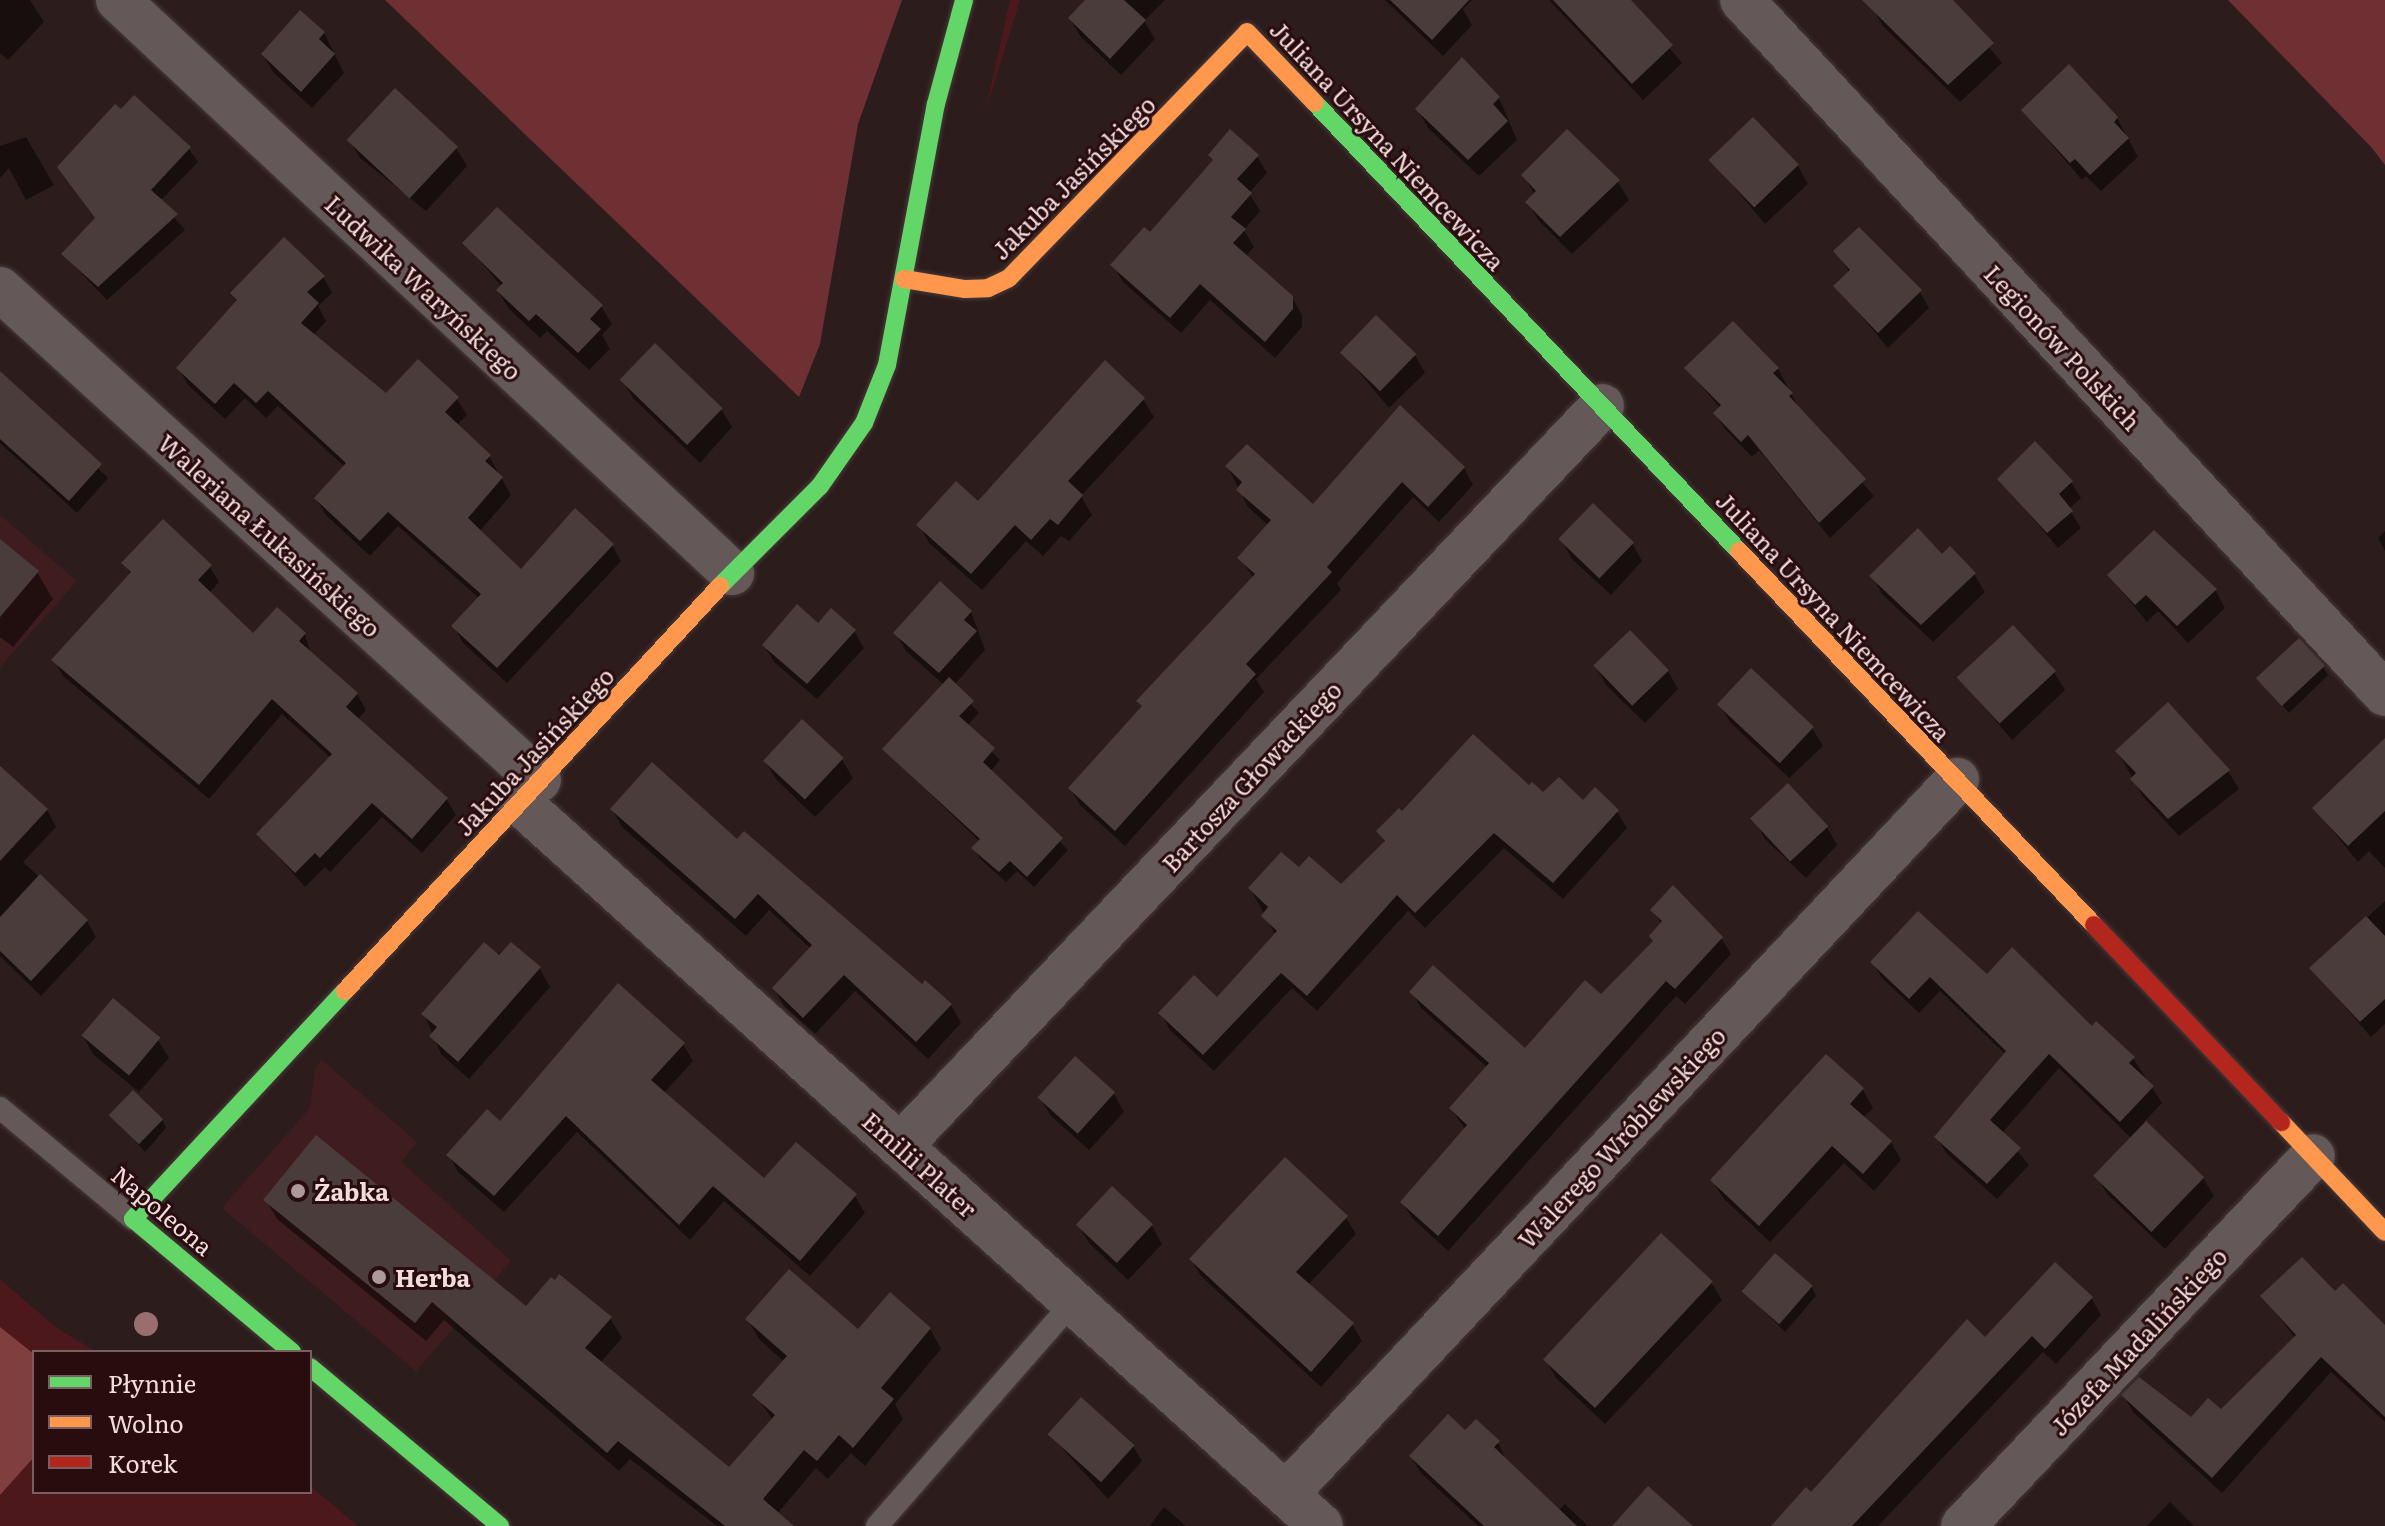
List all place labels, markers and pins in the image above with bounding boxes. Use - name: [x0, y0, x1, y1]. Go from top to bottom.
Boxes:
- place label: Żabka: [314, 1177, 389, 1205]
- marker: Żabka: [289, 1182, 307, 1200]
- place label: Herba: [395, 1263, 470, 1291]
- marker: Herba: [370, 1268, 388, 1286]

